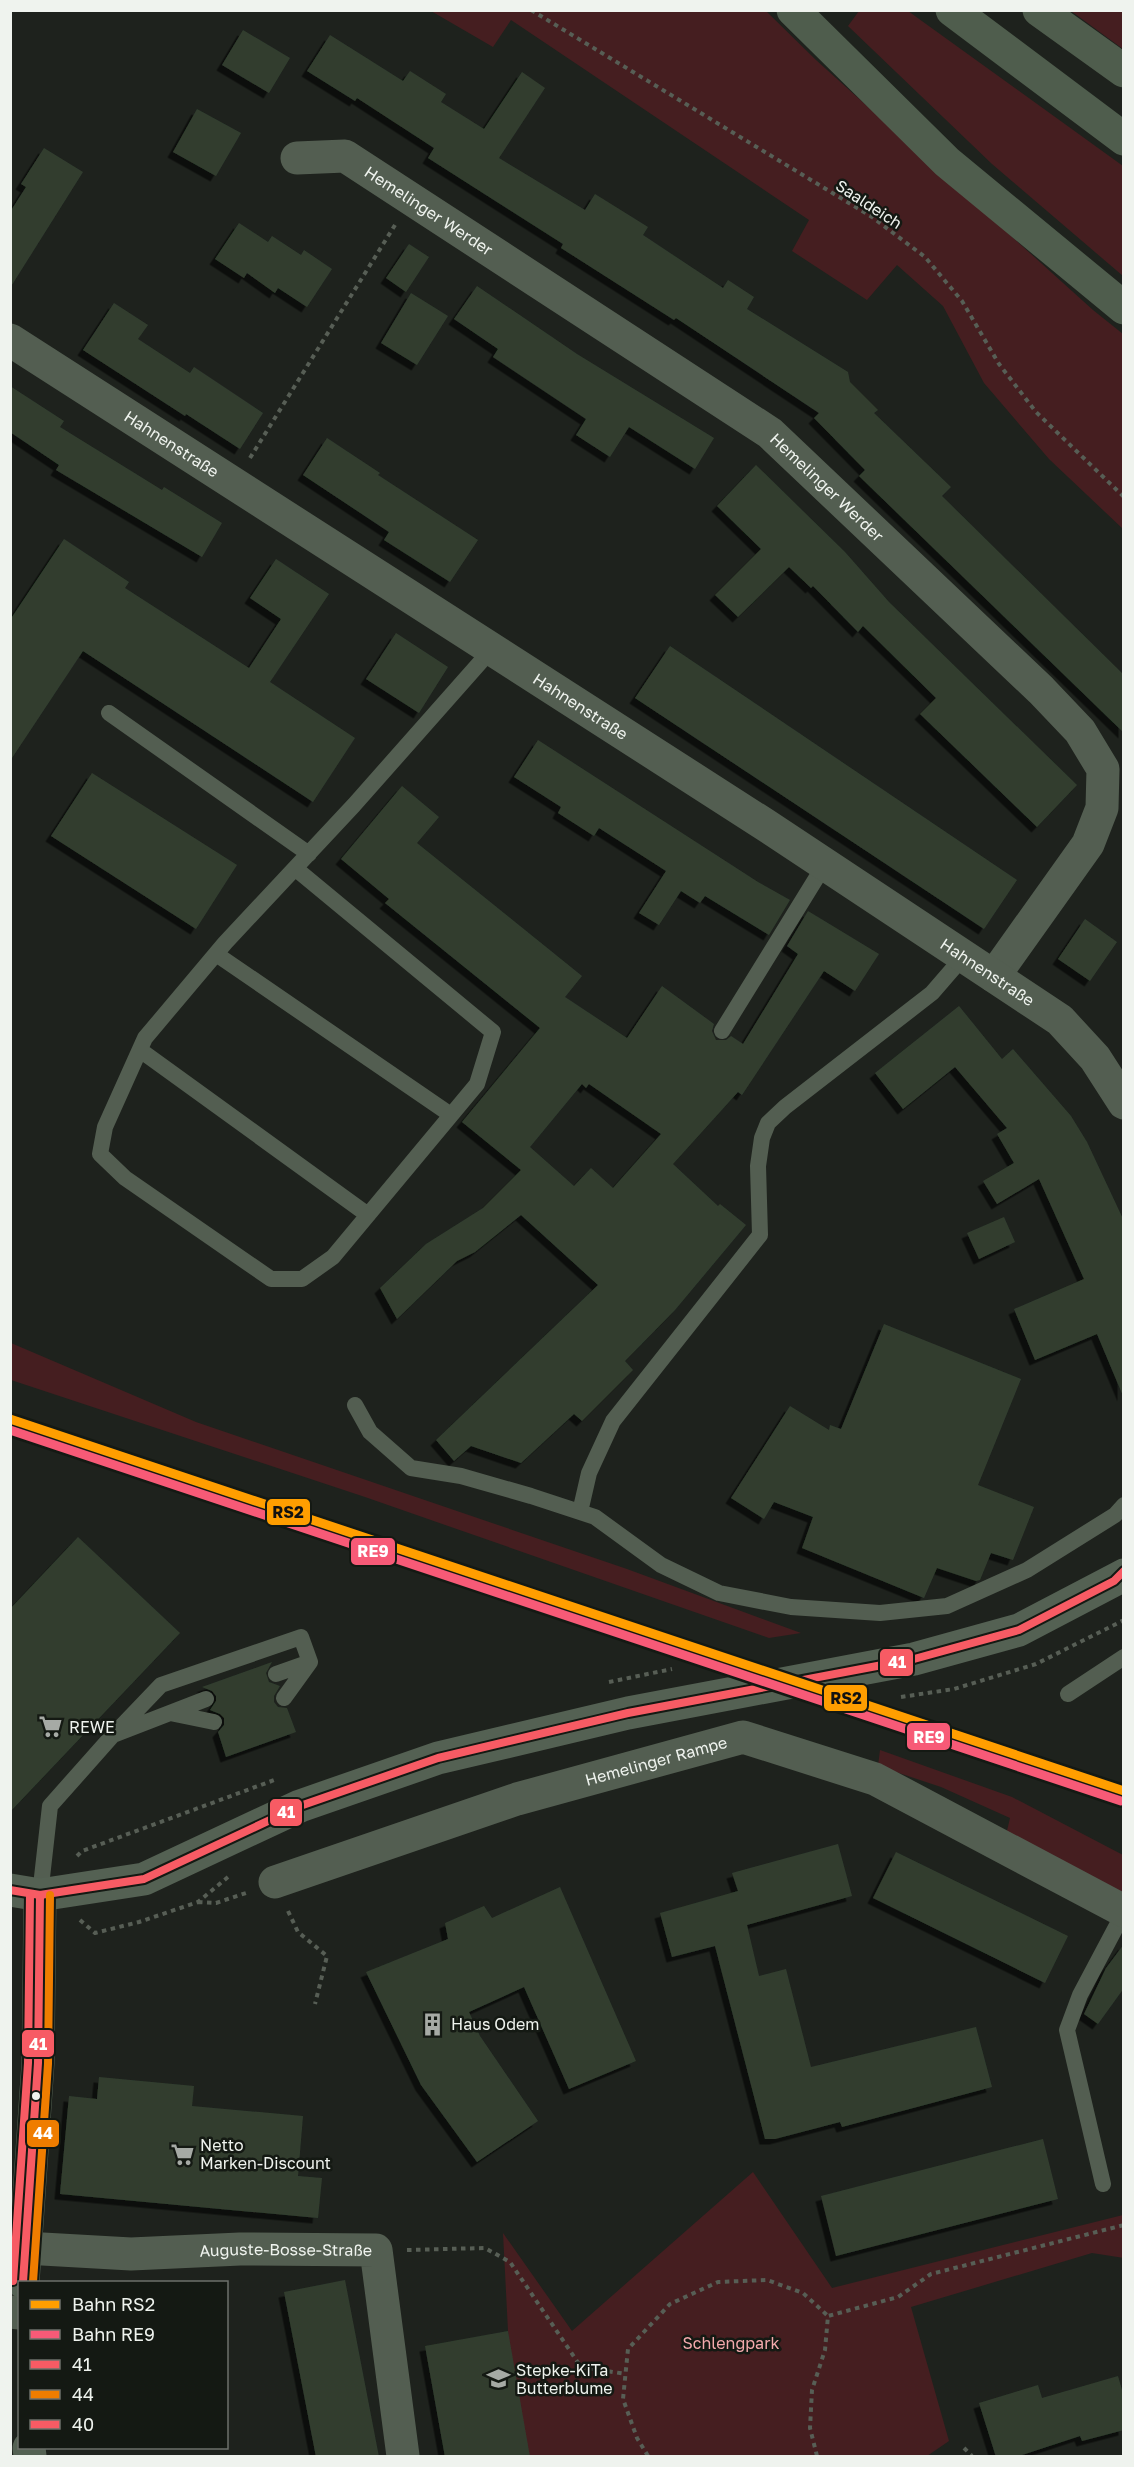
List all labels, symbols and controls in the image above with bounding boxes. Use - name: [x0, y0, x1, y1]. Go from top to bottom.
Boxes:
- street label: Hemelinger Werder: [361, 162, 497, 260]
- street label: Saaldeich: [832, 175, 906, 233]
- street label: Hahnenstraße: [120, 406, 223, 481]
- street label: Hemelinger Werder: [766, 429, 888, 546]
- street label: Hahnenstraße: [529, 668, 632, 744]
- street label: Hahnenstraße: [937, 934, 1038, 1010]
- line badge: RS2: [266, 1498, 311, 1526]
- text: RS2: [272, 1502, 304, 1522]
- line badge: RE9: [350, 1537, 396, 1566]
- text: RE9: [357, 1541, 389, 1561]
- line badge: 41: [879, 1648, 914, 1677]
- text: 41: [888, 1652, 906, 1672]
- line badge: RS2: [823, 1684, 868, 1712]
- text: RS2: [830, 1688, 862, 1708]
- supermarket icon: REWE: [38, 1714, 64, 1740]
- place label: REWE: [69, 1717, 115, 1737]
- line badge: RE9: [906, 1722, 951, 1751]
- text: RE9: [913, 1727, 945, 1747]
- street label: Hemelinger Rampe: [583, 1732, 729, 1790]
- line badge: 41: [269, 1798, 303, 1827]
- text: 41: [277, 1802, 295, 1822]
- building icon: Haus Odem: [420, 2011, 446, 2037]
- place label: Haus Odem: [451, 2014, 539, 2034]
- line badge: 41: [21, 2029, 55, 2058]
- text: 41: [29, 2034, 47, 2054]
- unlabelled marker: [30, 2090, 42, 2102]
- line badge: 44: [26, 2119, 60, 2148]
- text: 44: [33, 2123, 53, 2143]
- place label: Netto Marken-Discount: [200, 2135, 331, 2173]
- supermarket icon: Netto Marken-Discount: [169, 2141, 195, 2167]
- street label: Auguste-Bosse-Straße: [199, 2239, 372, 2261]
- legend: [18, 2281, 228, 2449]
- text: Bahn RS2: [72, 2293, 155, 2315]
- text: Bahn RE9: [72, 2323, 155, 2345]
- park label: Schlengpark: [683, 2333, 779, 2353]
- text: 41: [72, 2353, 92, 2375]
- place label: Stepke-KiTa Butterblume: [516, 2360, 613, 2398]
- school or university icon: Stepke-KiTa Butterblume: [485, 2366, 511, 2392]
- text: 44: [72, 2383, 94, 2405]
- text: 40: [72, 2413, 94, 2435]

